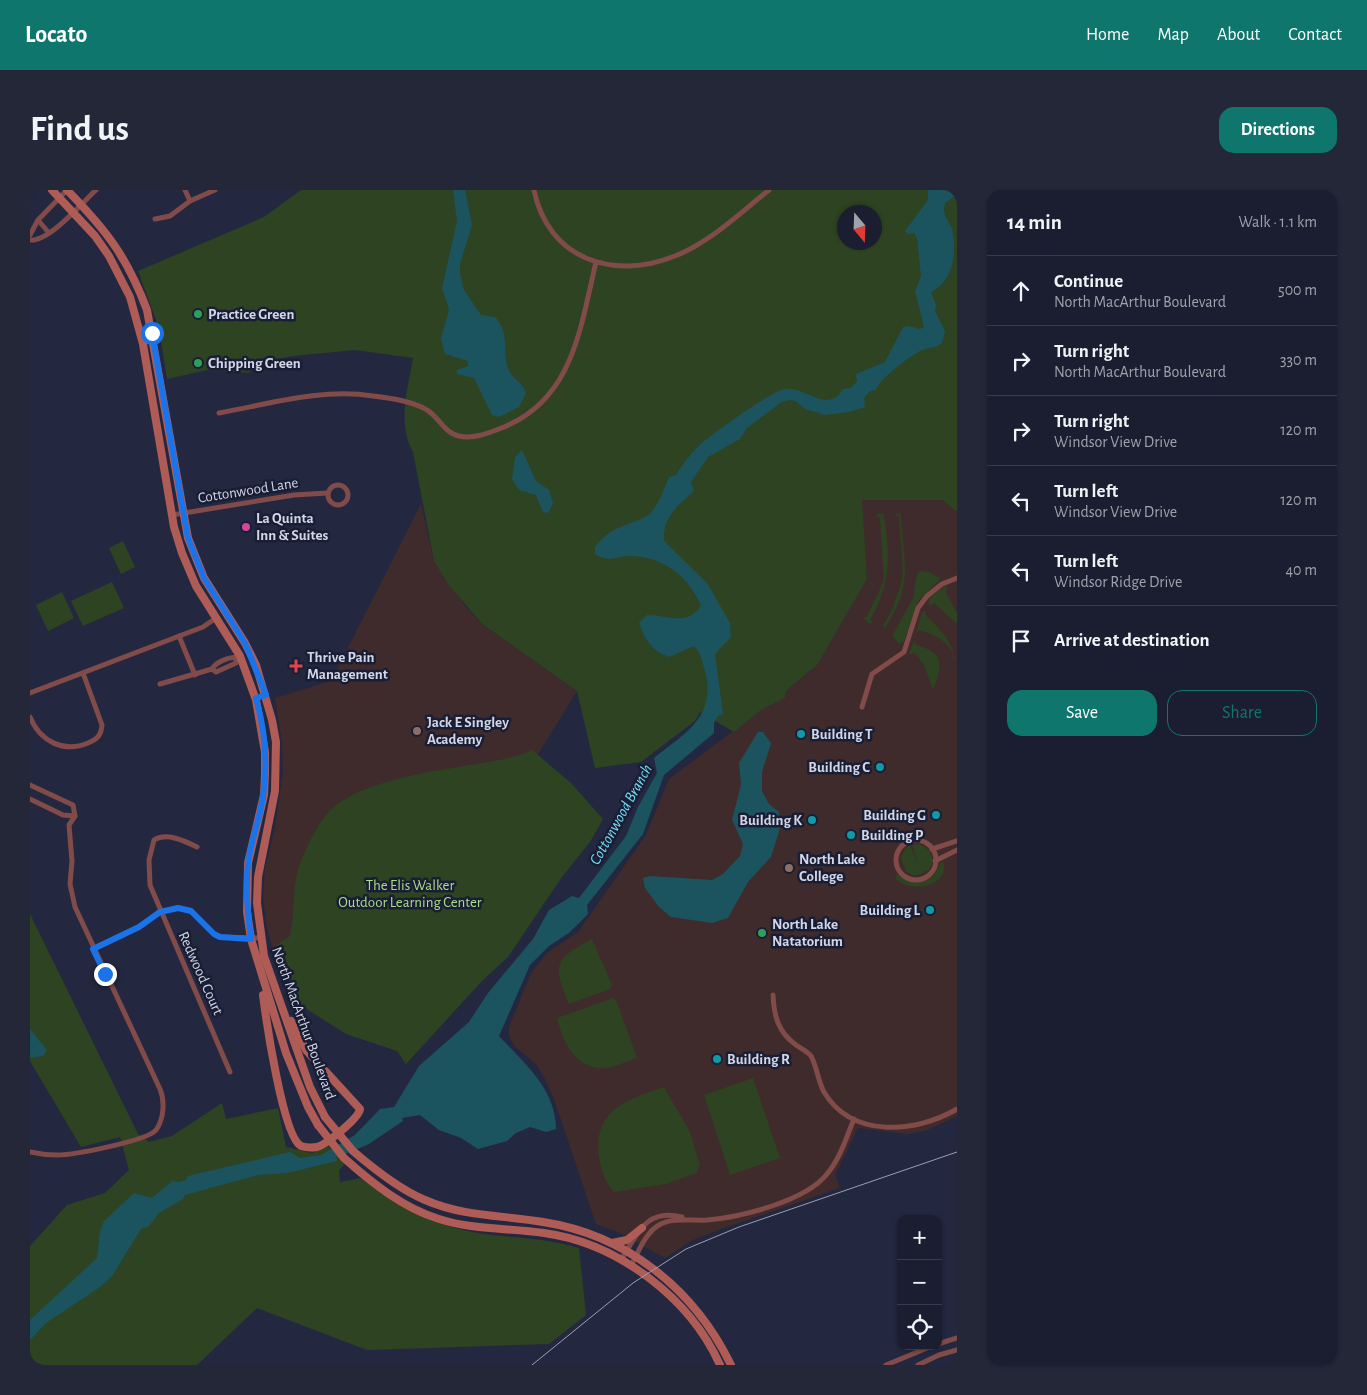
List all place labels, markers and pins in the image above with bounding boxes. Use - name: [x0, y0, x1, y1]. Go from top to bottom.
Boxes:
- place label: Practice Green: [208, 307, 294, 322]
- marker: Practice Green: [192, 308, 204, 320]
- place label: Chipping Green: [208, 356, 301, 371]
- marker: Chipping Green: [192, 357, 204, 369]
- place label: La Quinta Inn & Suites: [256, 511, 329, 543]
- marker: La Quinta Inn & Suites: [240, 521, 252, 533]
- place label: Thrive Pain Management: [307, 650, 388, 682]
- marker: Thrive Pain Management: [289, 659, 303, 673]
- place label: Jack E Singley Academy: [427, 715, 509, 747]
- marker: Jack E Singley Academy: [411, 725, 423, 737]
- place label: Building T: [811, 727, 873, 742]
- marker: Building T: [795, 728, 807, 740]
- place label: Building C: [808, 760, 870, 775]
- marker: Building C: [874, 761, 886, 773]
- place label: Building G: [863, 808, 926, 823]
- marker: Building G: [930, 809, 942, 821]
- place label: Building K: [739, 813, 802, 828]
- marker: Building K: [806, 814, 818, 826]
- place label: Building P: [861, 828, 924, 843]
- marker: Building P: [845, 829, 857, 841]
- place label: North Lake College: [799, 852, 865, 884]
- marker: North Lake College: [783, 862, 795, 874]
- place label: Building L: [860, 903, 920, 918]
- marker: Building L: [924, 904, 936, 916]
- place label: North Lake Natatorium: [772, 917, 843, 949]
- marker: North Lake Natatorium: [756, 927, 768, 939]
- place label: Building R: [727, 1052, 790, 1067]
- marker: Building R: [711, 1053, 723, 1065]

